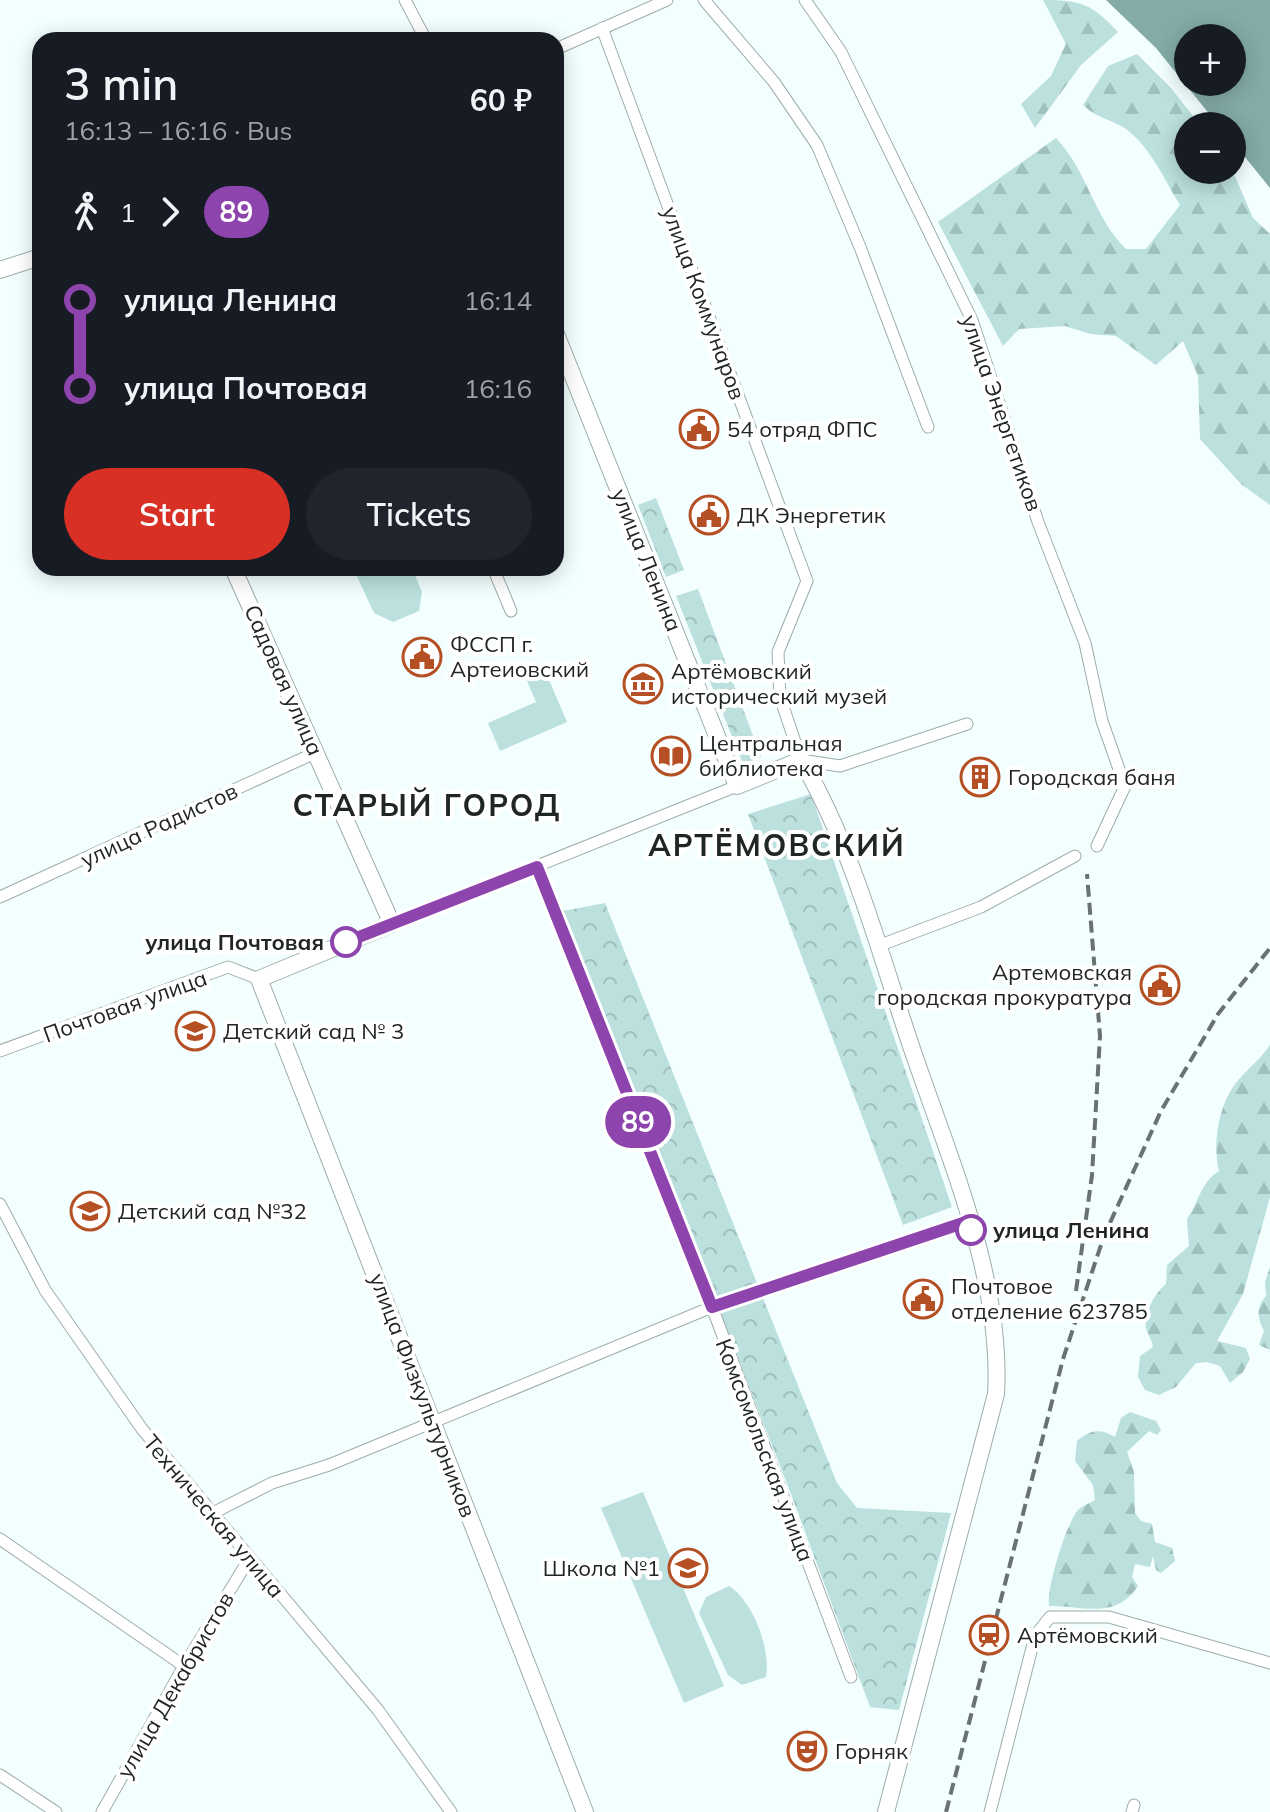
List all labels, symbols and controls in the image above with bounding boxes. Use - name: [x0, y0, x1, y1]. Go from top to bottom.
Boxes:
- map controls: [1174, 24, 1246, 184]
- button: +: [1174, 24, 1246, 96]
- text: 3 min: [64, 56, 178, 111]
- text: 60 ₽: [470, 81, 532, 119]
- button: −: [1174, 112, 1246, 184]
- text: 16:13 – 16:16 · Bus: [64, 114, 293, 147]
- icon: walk: [64, 190, 108, 234]
- icon: forward: [148, 190, 192, 234]
- text: 89: [220, 194, 253, 229]
- text: 1: [120, 196, 136, 229]
- street label: улица Коммунаров: [656, 203, 752, 403]
- text: улица Ленина: [124, 281, 337, 319]
- text: 16:14: [464, 284, 532, 317]
- street label: улица Энергетиков: [955, 311, 1049, 515]
- text: улица Почтовая: [124, 369, 368, 407]
- text: 16:16: [464, 372, 532, 405]
- public building icon: 54 отряд ФПС: [678, 408, 720, 450]
- place label: 54 отряд ФПС: [727, 415, 878, 443]
- button: Start: [64, 468, 290, 560]
- button: Tickets: [306, 468, 532, 560]
- street label: улица Ленина: [606, 484, 688, 636]
- public building icon: ДК Энергетик: [688, 494, 730, 536]
- place label: ДК Энергетик: [737, 501, 886, 529]
- street label: Садовая улица: [238, 600, 330, 760]
- place label: ФССП г. Артеиовский: [450, 630, 589, 683]
- public building icon: ФССП г. Артеиовский: [401, 636, 443, 678]
- place label: Артёмовский исторический музей: [671, 657, 887, 710]
- museum icon: Артёмовский исторический музей: [622, 663, 664, 705]
- place label: Центральная библиотека: [699, 729, 843, 782]
- library icon: Центральная библиотека: [650, 735, 692, 777]
- building icon: Городская баня: [959, 756, 1001, 798]
- place label: Городская баня: [1008, 763, 1176, 791]
- street label: улица Радистов: [76, 776, 242, 874]
- district label: СТАРЫЙ ГОРОД: [292, 786, 562, 824]
- district label: АРТЁМОВСКИЙ: [648, 826, 906, 864]
- marker: улица Почтовая: [331, 927, 361, 957]
- place label: улица Почтовая: [145, 928, 324, 956]
- place label: Артемовская городская прокуратура: [877, 958, 1132, 1011]
- street label: Почтовая улица: [39, 963, 211, 1049]
- public building icon: Артемовская городская прокуратура: [1139, 964, 1181, 1006]
- school or university icon: Детский сад № 3: [174, 1010, 216, 1052]
- place label: Детский сад № 3: [223, 1017, 404, 1045]
- line badge: 89: [602, 1096, 674, 1148]
- text: 89: [621, 1104, 655, 1139]
- school or university icon: Детский сад №32: [69, 1190, 111, 1232]
- place label: Детский сад №32: [118, 1197, 307, 1225]
- marker: улица Ленина: [956, 1215, 986, 1245]
- place label: улица Ленина: [993, 1216, 1150, 1244]
- street label: улица Физкультурников: [363, 1269, 483, 1521]
- place label: Почтовое отделение 623785: [951, 1272, 1148, 1325]
- public building icon: Почтовое отделение 623785: [902, 1278, 944, 1320]
- street label: Комсомольская улица: [710, 1335, 820, 1565]
- street label: Техническая улица: [137, 1429, 291, 1603]
- school or university icon: Школа №1: [667, 1547, 709, 1589]
- place label: Школа №1: [543, 1554, 660, 1582]
- street label: улица Декабристов: [110, 1587, 240, 1783]
- station icon: Артёмовский: [968, 1614, 1010, 1656]
- place label: Артёмовский: [1017, 1621, 1158, 1649]
- theatre icon: Горняк: [786, 1730, 828, 1772]
- place label: Горняк: [835, 1737, 908, 1765]

